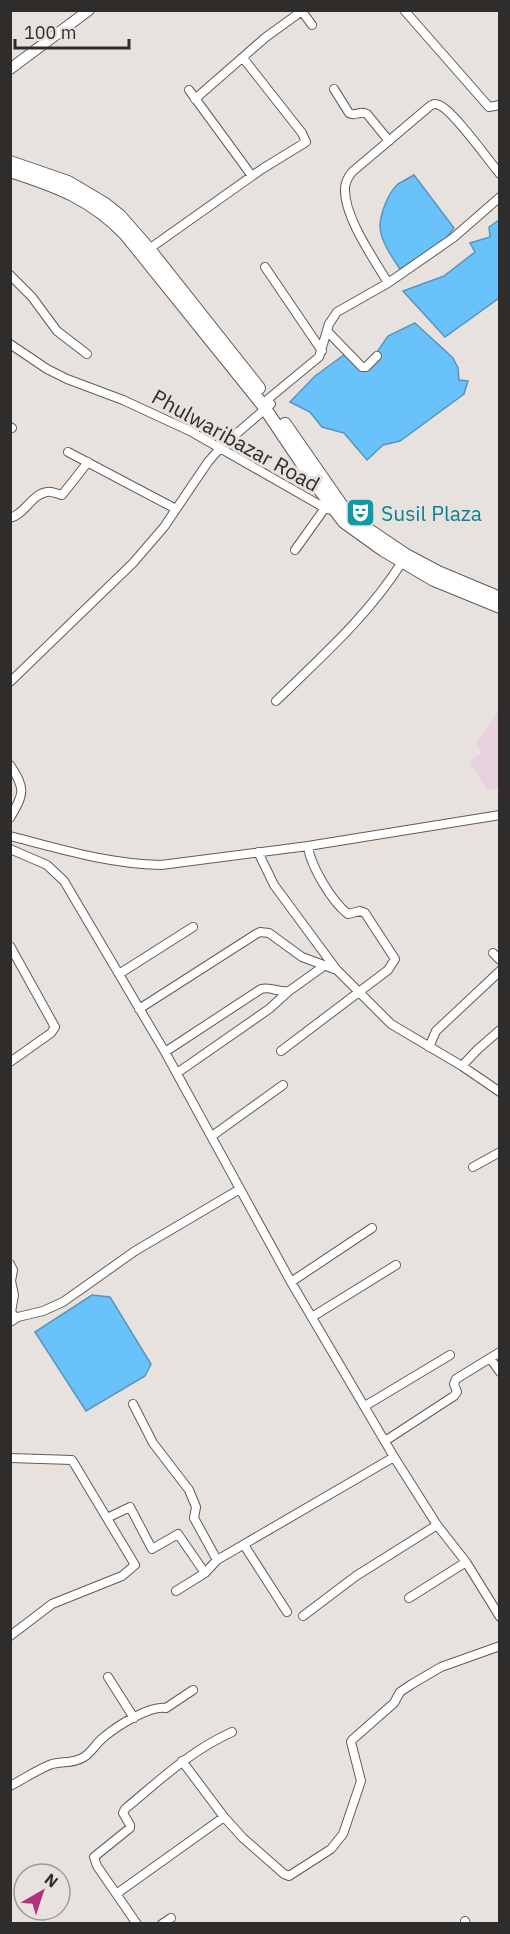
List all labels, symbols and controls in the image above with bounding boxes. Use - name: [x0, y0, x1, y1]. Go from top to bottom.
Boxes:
- scale bar: [15, 12, 129, 50]
- text: 100 m: [24, 21, 76, 44]
- street label: Phulwaribazar Road: [147, 382, 325, 498]
- theatre icon: Susil Plaza: [344, 497, 376, 529]
- place label: Susil Plaza: [381, 499, 482, 527]
- north arrow: [12, 1862, 72, 1922]
- text: N: [41, 1869, 62, 1892]

